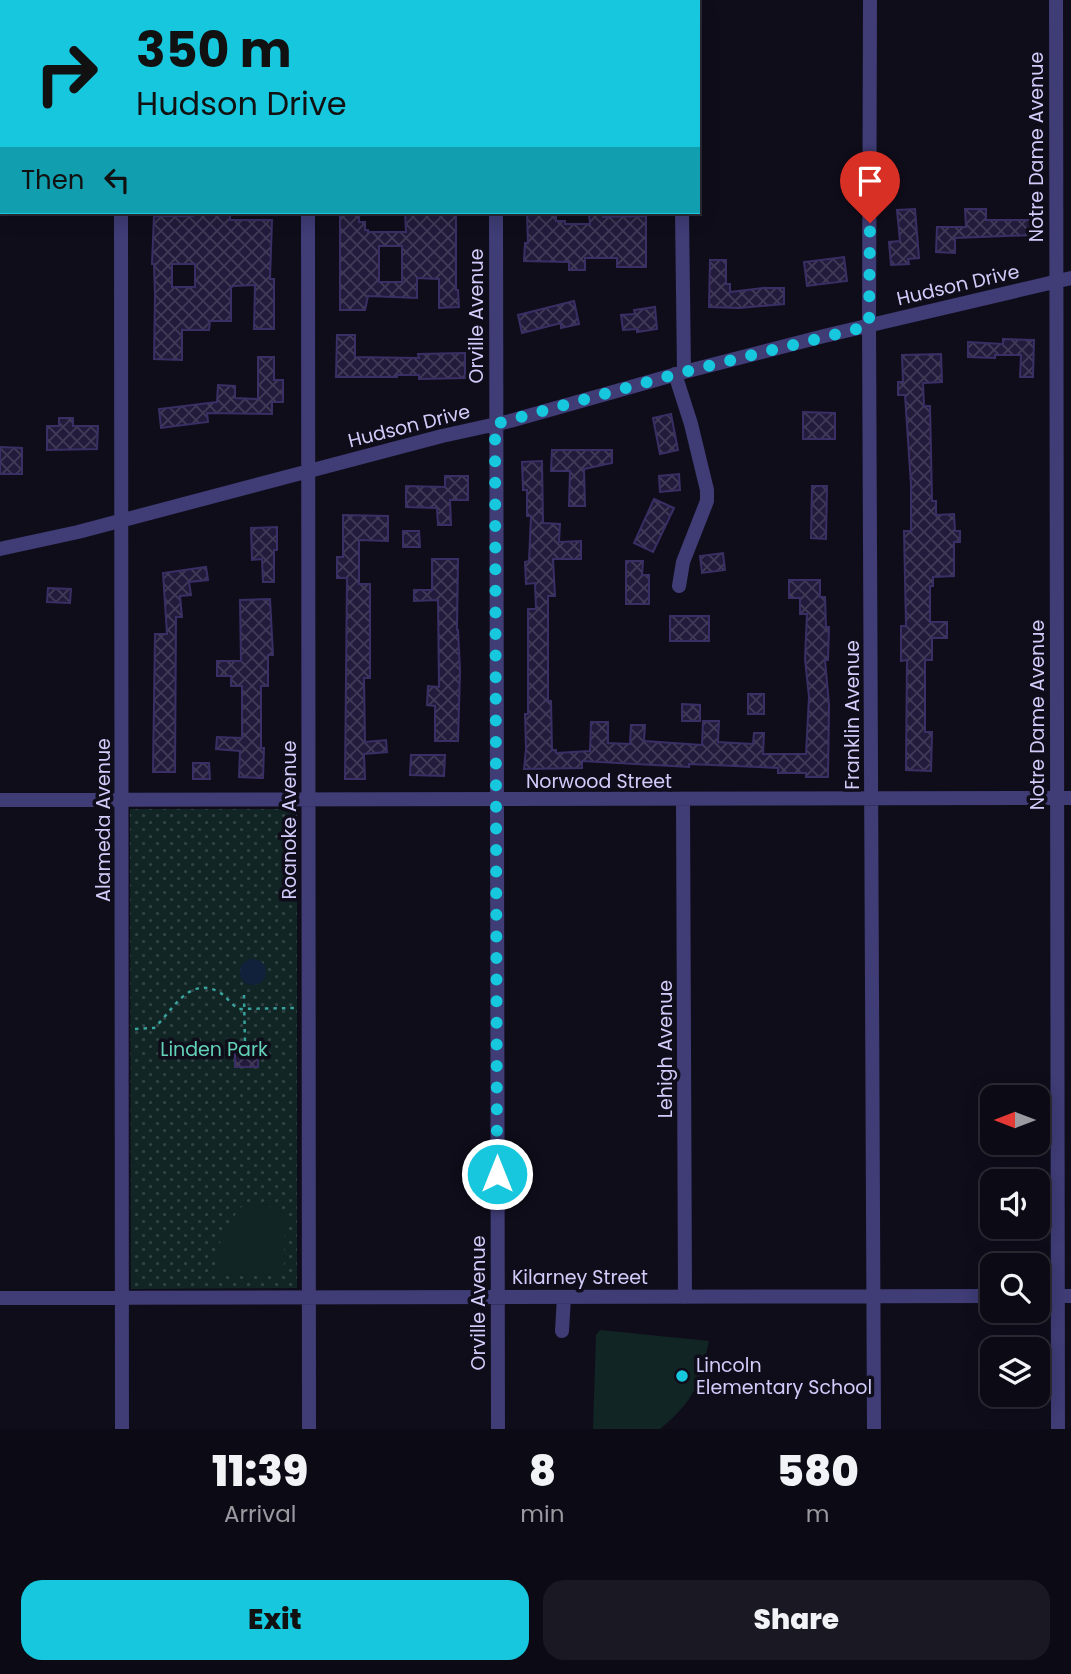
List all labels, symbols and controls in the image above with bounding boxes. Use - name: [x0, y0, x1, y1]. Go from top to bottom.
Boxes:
- text: 350 m: [136, 16, 292, 84]
- icon: right: [21, 28, 112, 119]
- street label: Notre Dame Avenue: [1023, 52, 1050, 242]
- text: Hudson Drive: [136, 81, 347, 126]
- pin: [840, 151, 900, 223]
- icon: left: [98, 161, 136, 199]
- text: Then: [21, 162, 84, 198]
- icon: arrive: [851, 162, 889, 200]
- street label: Orville Avenue: [463, 249, 490, 383]
- street label: Hudson Drive: [894, 258, 1022, 312]
- street label: Hudson Drive: [345, 398, 473, 454]
- street label: Notre Dame Avenue: [1024, 620, 1051, 810]
- street label: Franklin Avenue: [839, 640, 866, 790]
- street label: Alameda Avenue: [90, 738, 117, 902]
- street label: Roanoke Avenue: [276, 741, 303, 899]
- street label: Norwood Street: [526, 768, 672, 795]
- street label: Lehigh Avenue: [652, 980, 679, 1118]
- park label: Linden Park: [160, 1036, 268, 1063]
- north arrow: [980, 1085, 1050, 1155]
- map controls: [980, 1085, 1050, 1407]
- position arrow: [460, 1137, 534, 1211]
- button: sound: [980, 1169, 1050, 1239]
- street label: Orville Avenue: [465, 1236, 492, 1370]
- button: search: [980, 1253, 1050, 1323]
- street label: Kilarney Street: [512, 1264, 648, 1291]
- button: layers: [980, 1337, 1050, 1407]
- place label: Lincoln Elementary School: [696, 1352, 872, 1401]
- marker: Lincoln Elementary School: [674, 1368, 690, 1384]
- text: 11:39: [212, 1442, 308, 1501]
- text: 8: [529, 1442, 556, 1501]
- text: 580: [776, 1442, 859, 1501]
- text: Arrival: [224, 1498, 296, 1530]
- text: min: [520, 1498, 564, 1530]
- text: m: [806, 1498, 830, 1530]
- button: Exit: [21, 1580, 529, 1660]
- button: Share: [543, 1580, 1050, 1660]

